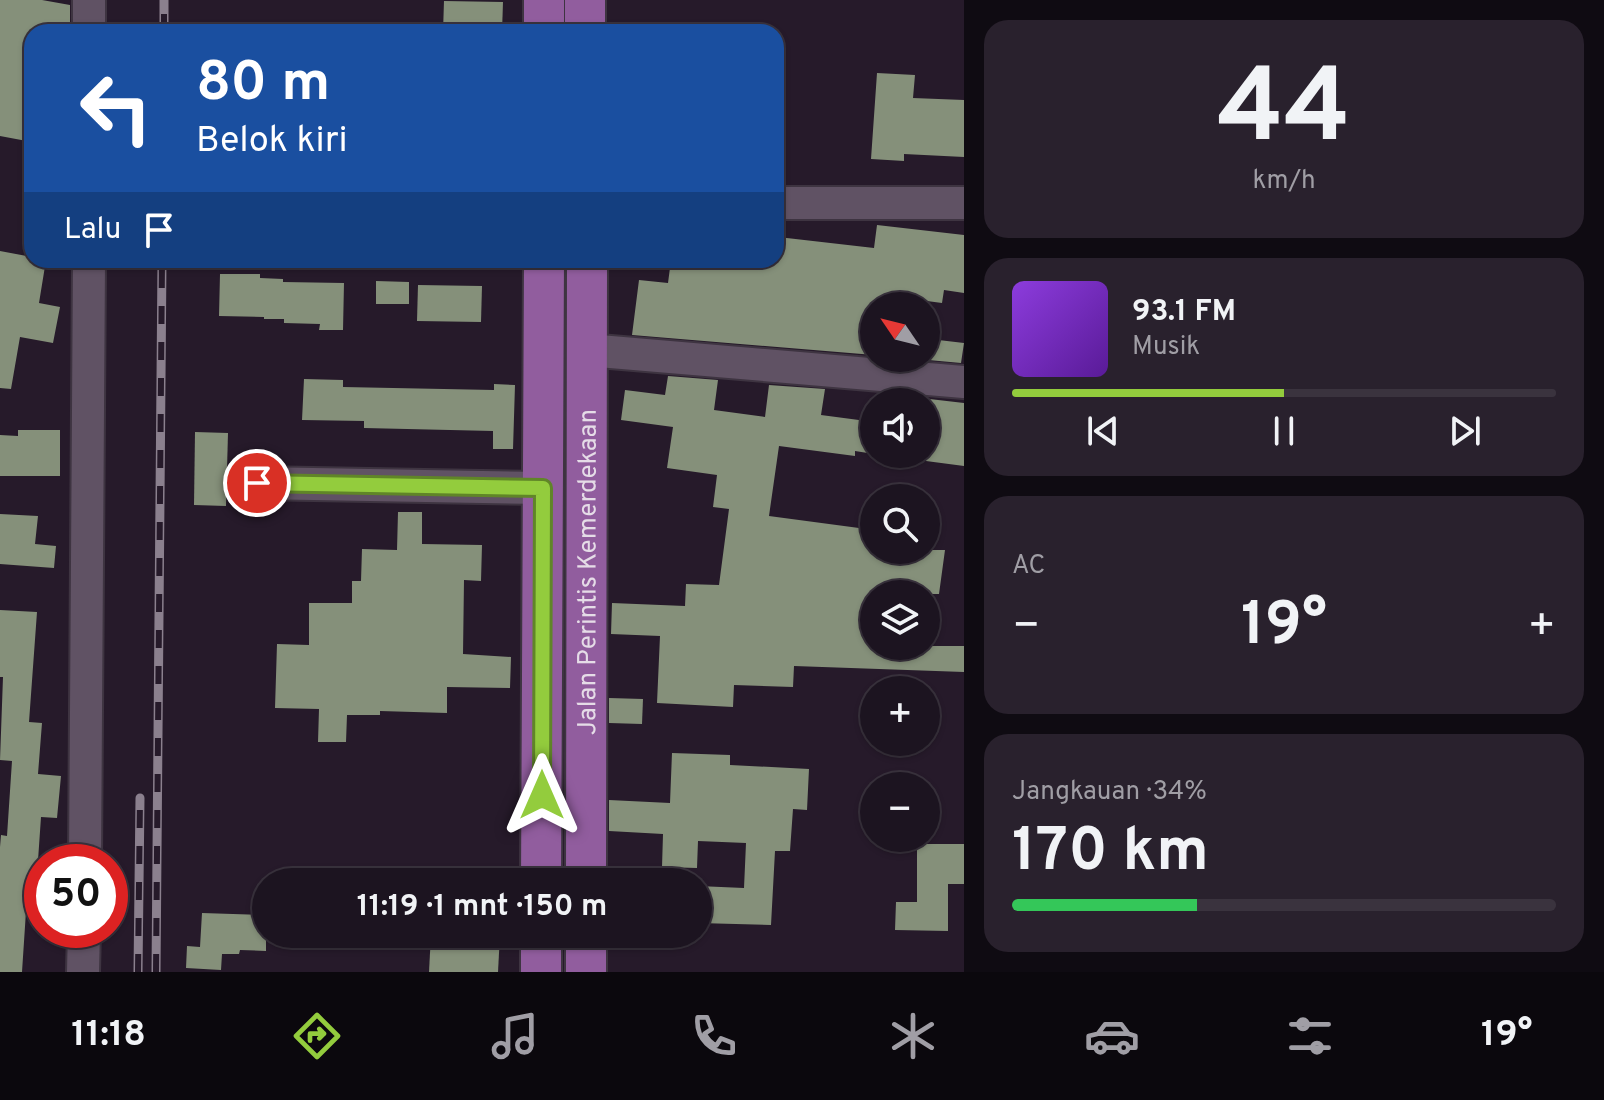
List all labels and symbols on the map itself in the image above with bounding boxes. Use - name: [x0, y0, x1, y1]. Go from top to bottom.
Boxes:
- north arrow: [860, 292, 940, 372]
- street label: Jalan Perintis Kemerdekaan: [572, 409, 606, 735]
- pin: [223, 449, 291, 517]
- position arrow: [500, 753, 584, 837]
- speed limit sign: 50: [24, 844, 128, 948]

